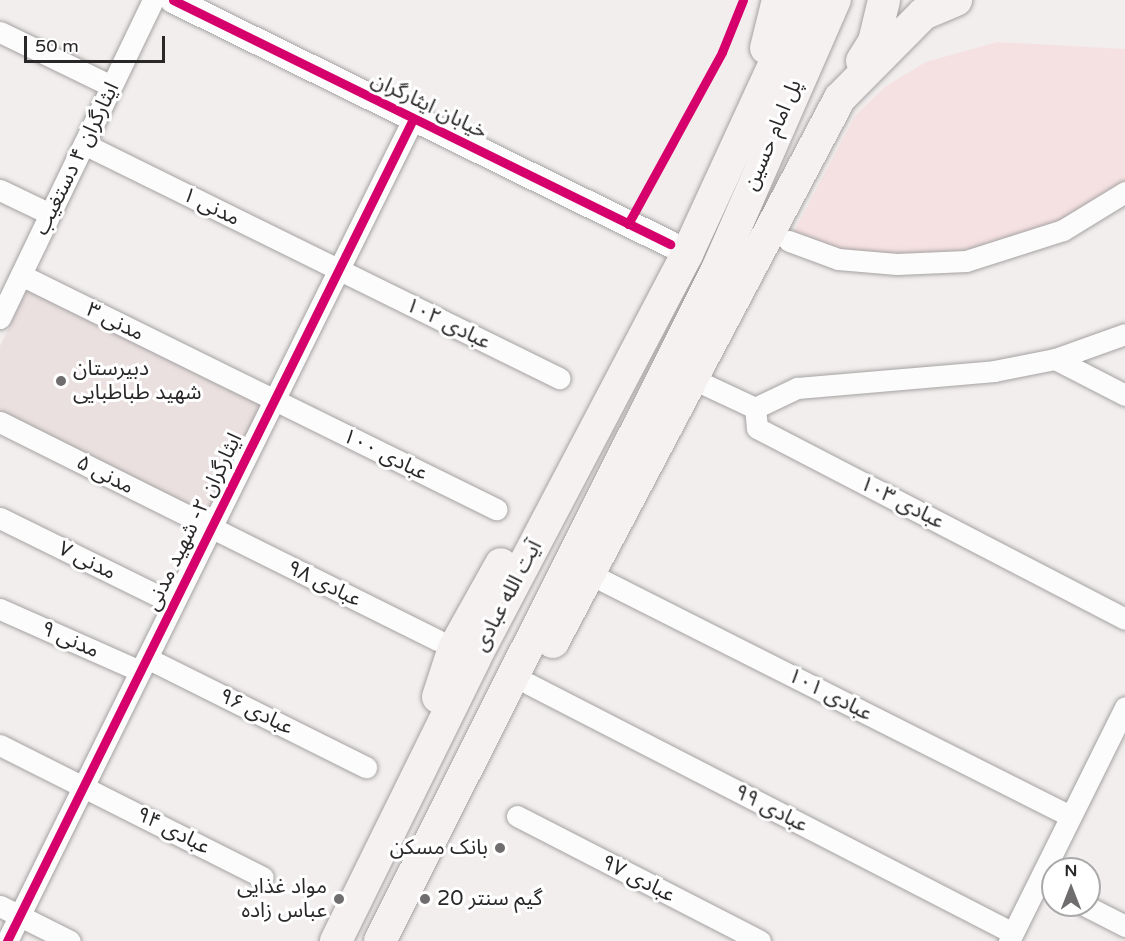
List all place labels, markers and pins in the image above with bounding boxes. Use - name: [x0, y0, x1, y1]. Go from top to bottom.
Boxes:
- place label: دبیرستان شهید طباطبایی: [73, 356, 201, 406]
- marker: دبیرستان شهید طباطبایی: [54, 374, 68, 388]
- place label: بانک مسکن: [390, 835, 488, 861]
- marker: بانک مسکن: [493, 841, 507, 855]
- place label: مواد غذایی عباس زاده: [237, 874, 327, 924]
- place label: گیم سنتر 20: [437, 886, 542, 912]
- marker: مواد غذایی عباس زاده: [332, 892, 346, 906]
- marker: گیم سنتر 20: [418, 892, 432, 906]

